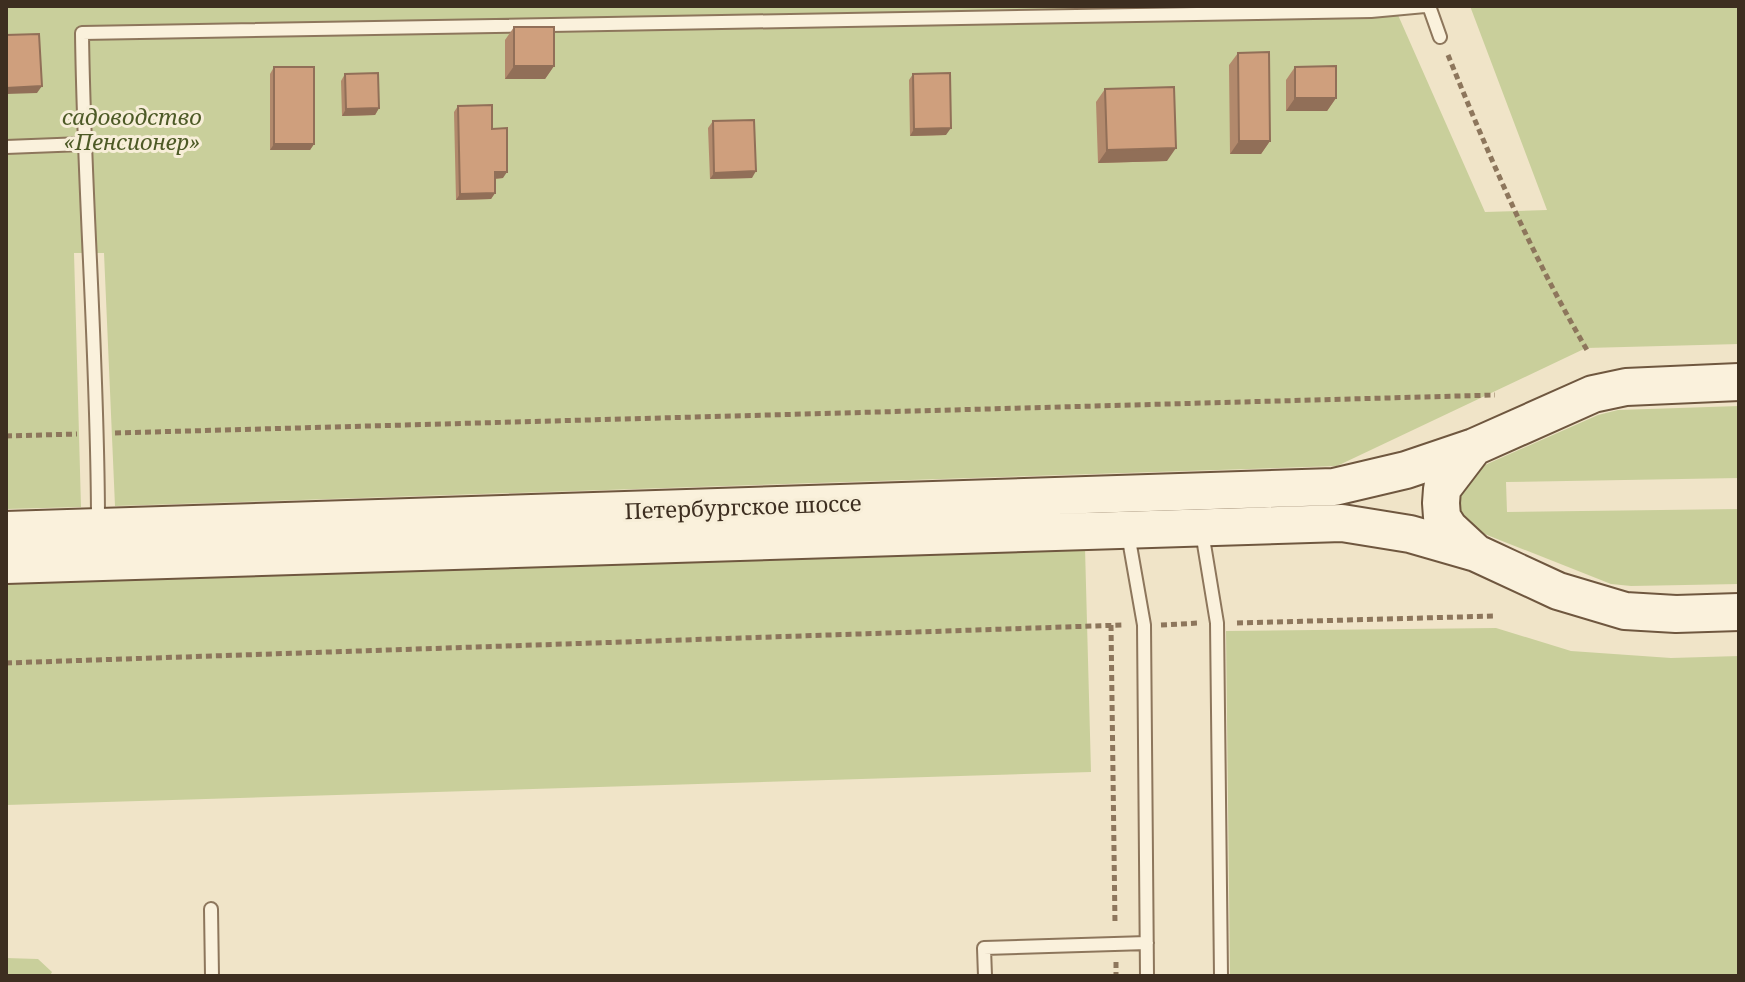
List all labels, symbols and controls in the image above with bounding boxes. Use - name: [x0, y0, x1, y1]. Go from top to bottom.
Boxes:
- park label: садоводство «Пенсионер»: [62, 101, 202, 156]
- street label: Петербургское шоссе: [624, 487, 862, 525]

